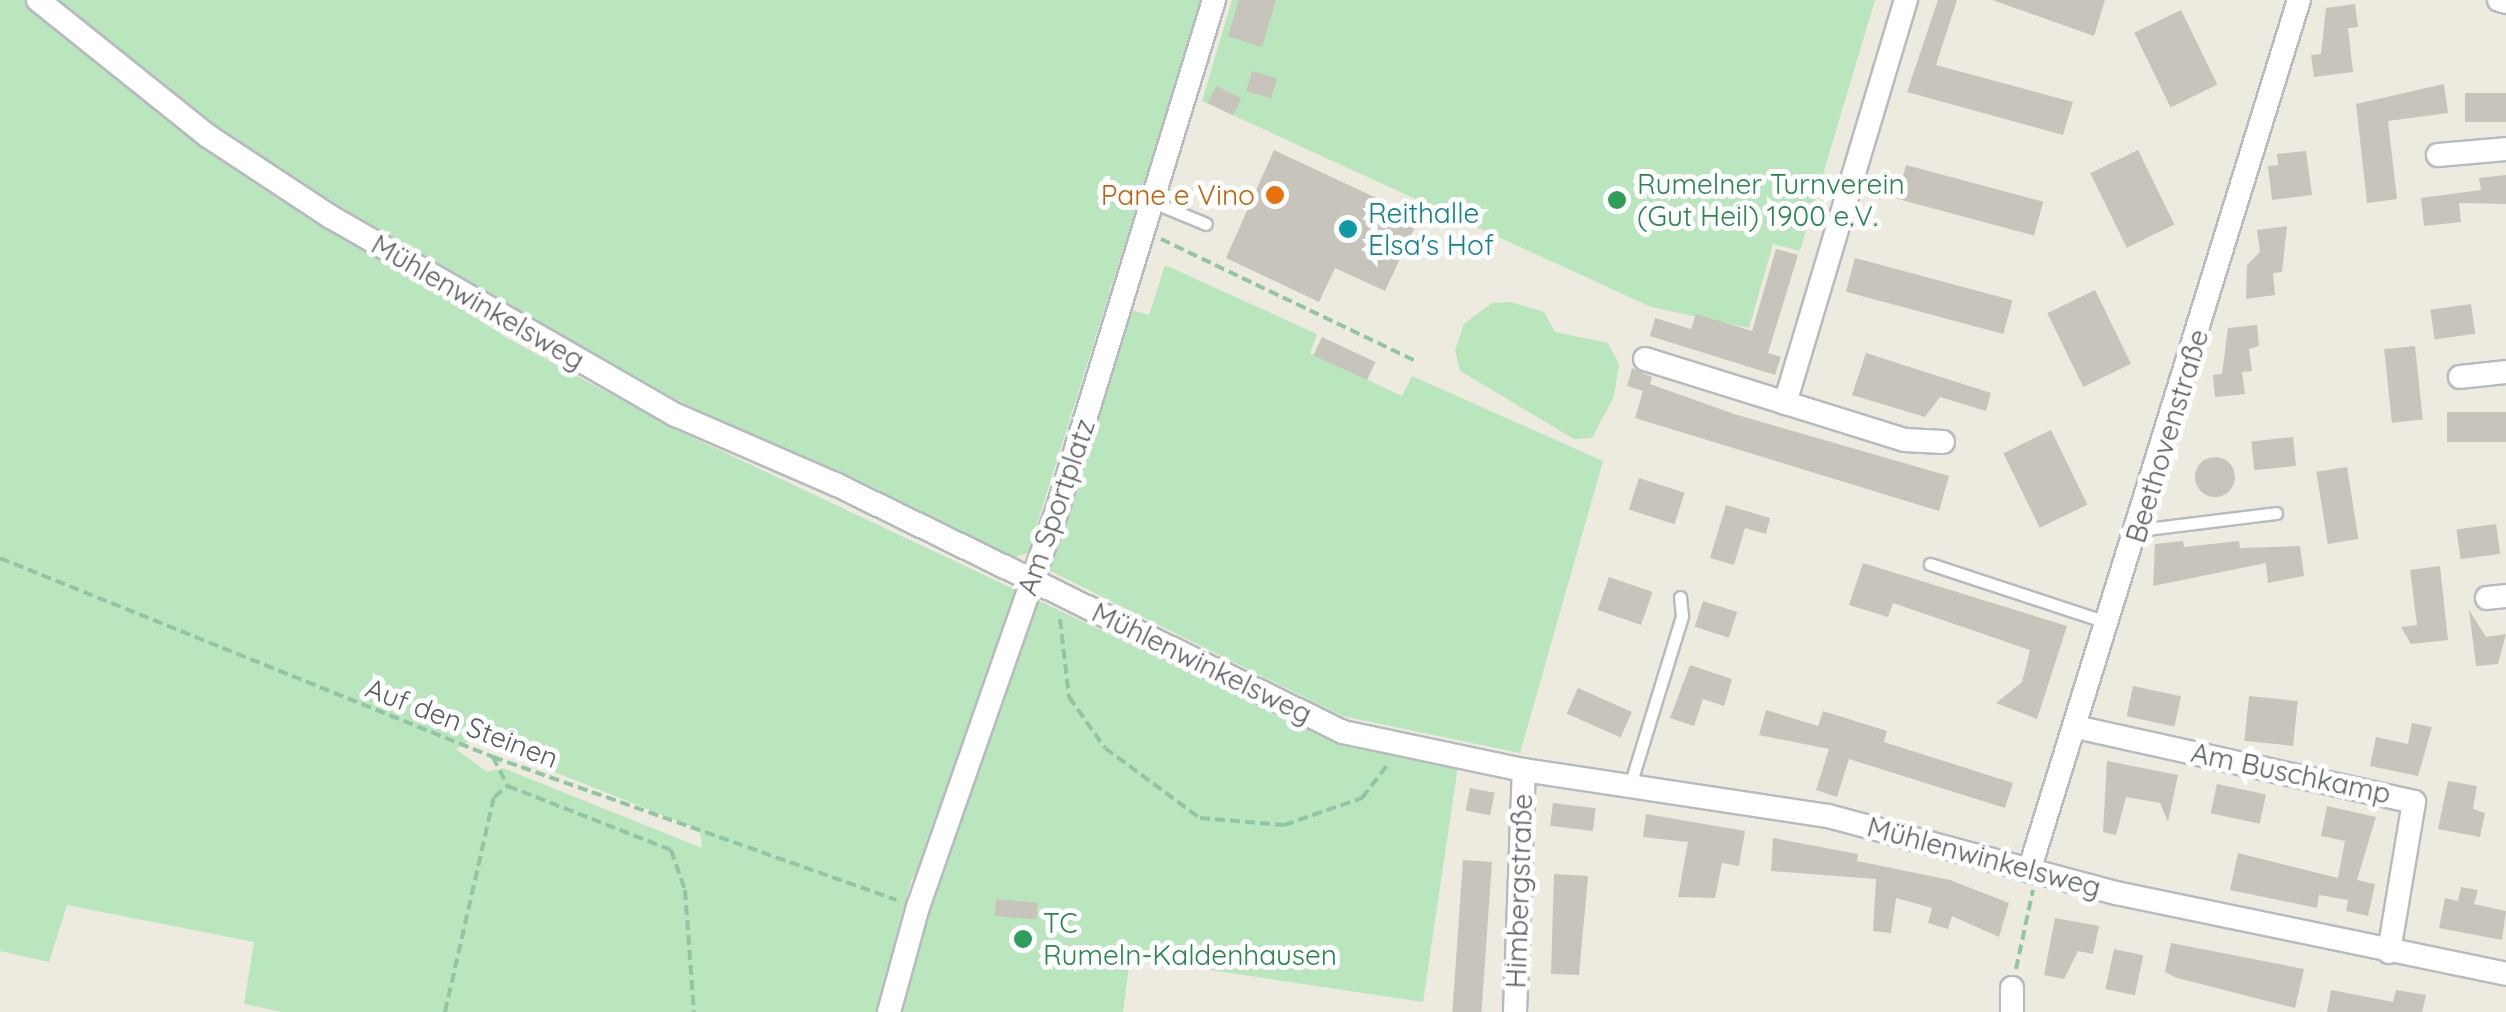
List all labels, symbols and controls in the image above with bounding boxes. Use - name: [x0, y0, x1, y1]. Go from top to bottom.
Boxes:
- place label: Rumelner Turnverein (Gut Heil) 1900 e.V.: [1637, 167, 1905, 233]
- place label: Pane e Vino: [1101, 178, 1255, 212]
- marker: Pane e Vino: [1264, 184, 1286, 206]
- marker: Rumelner Turnverein (Gut Heil) 1900 e.V.: [1606, 189, 1628, 211]
- place label: Reithalle Elsa's Hof: [1368, 196, 1494, 262]
- marker: Reithalle Elsa's Hof: [1337, 218, 1359, 240]
- street label: Mühlenwinkelsweg: [366, 227, 590, 377]
- street label: Beethovenstraße: [2119, 325, 2215, 547]
- street label: Am Sportplatz: [1010, 414, 1102, 600]
- street label: Mühlenwinkelsweg: [1087, 595, 1317, 731]
- street label: Auf den Steinen: [361, 671, 563, 775]
- street label: Am Buschkamp: [2188, 735, 2394, 811]
- street label: Himbergstraße: [1499, 793, 1539, 989]
- street label: Mühlenwinkelsweg: [1864, 810, 2104, 904]
- place label: TC Rumeln-Kaldenhausen: [1043, 906, 1337, 972]
- marker: TC Rumeln-Kaldenhausen: [1012, 928, 1034, 950]

